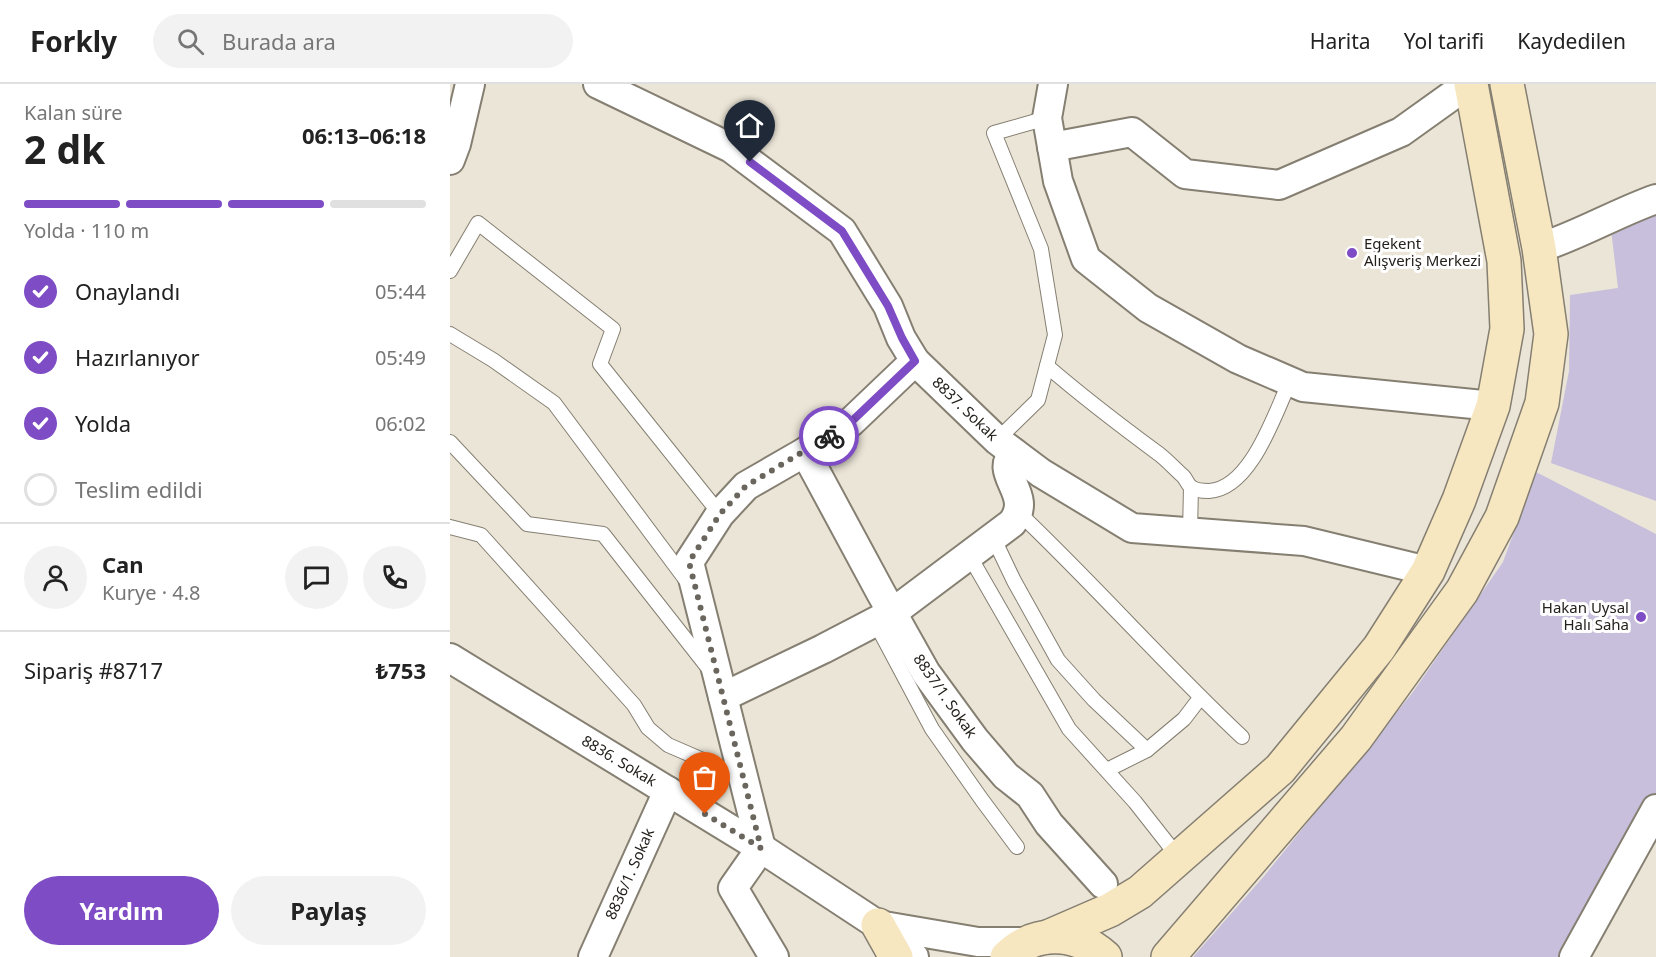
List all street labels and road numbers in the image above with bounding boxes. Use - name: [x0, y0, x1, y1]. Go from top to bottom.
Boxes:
- street label: 8837. Sokak: [929, 372, 1003, 445]
- street label: 8837/1. Sokak: [909, 649, 982, 741]
- street label: 8836. Sokak: [578, 730, 661, 790]
- street label: 8836/1. Sokak: [600, 825, 658, 922]

